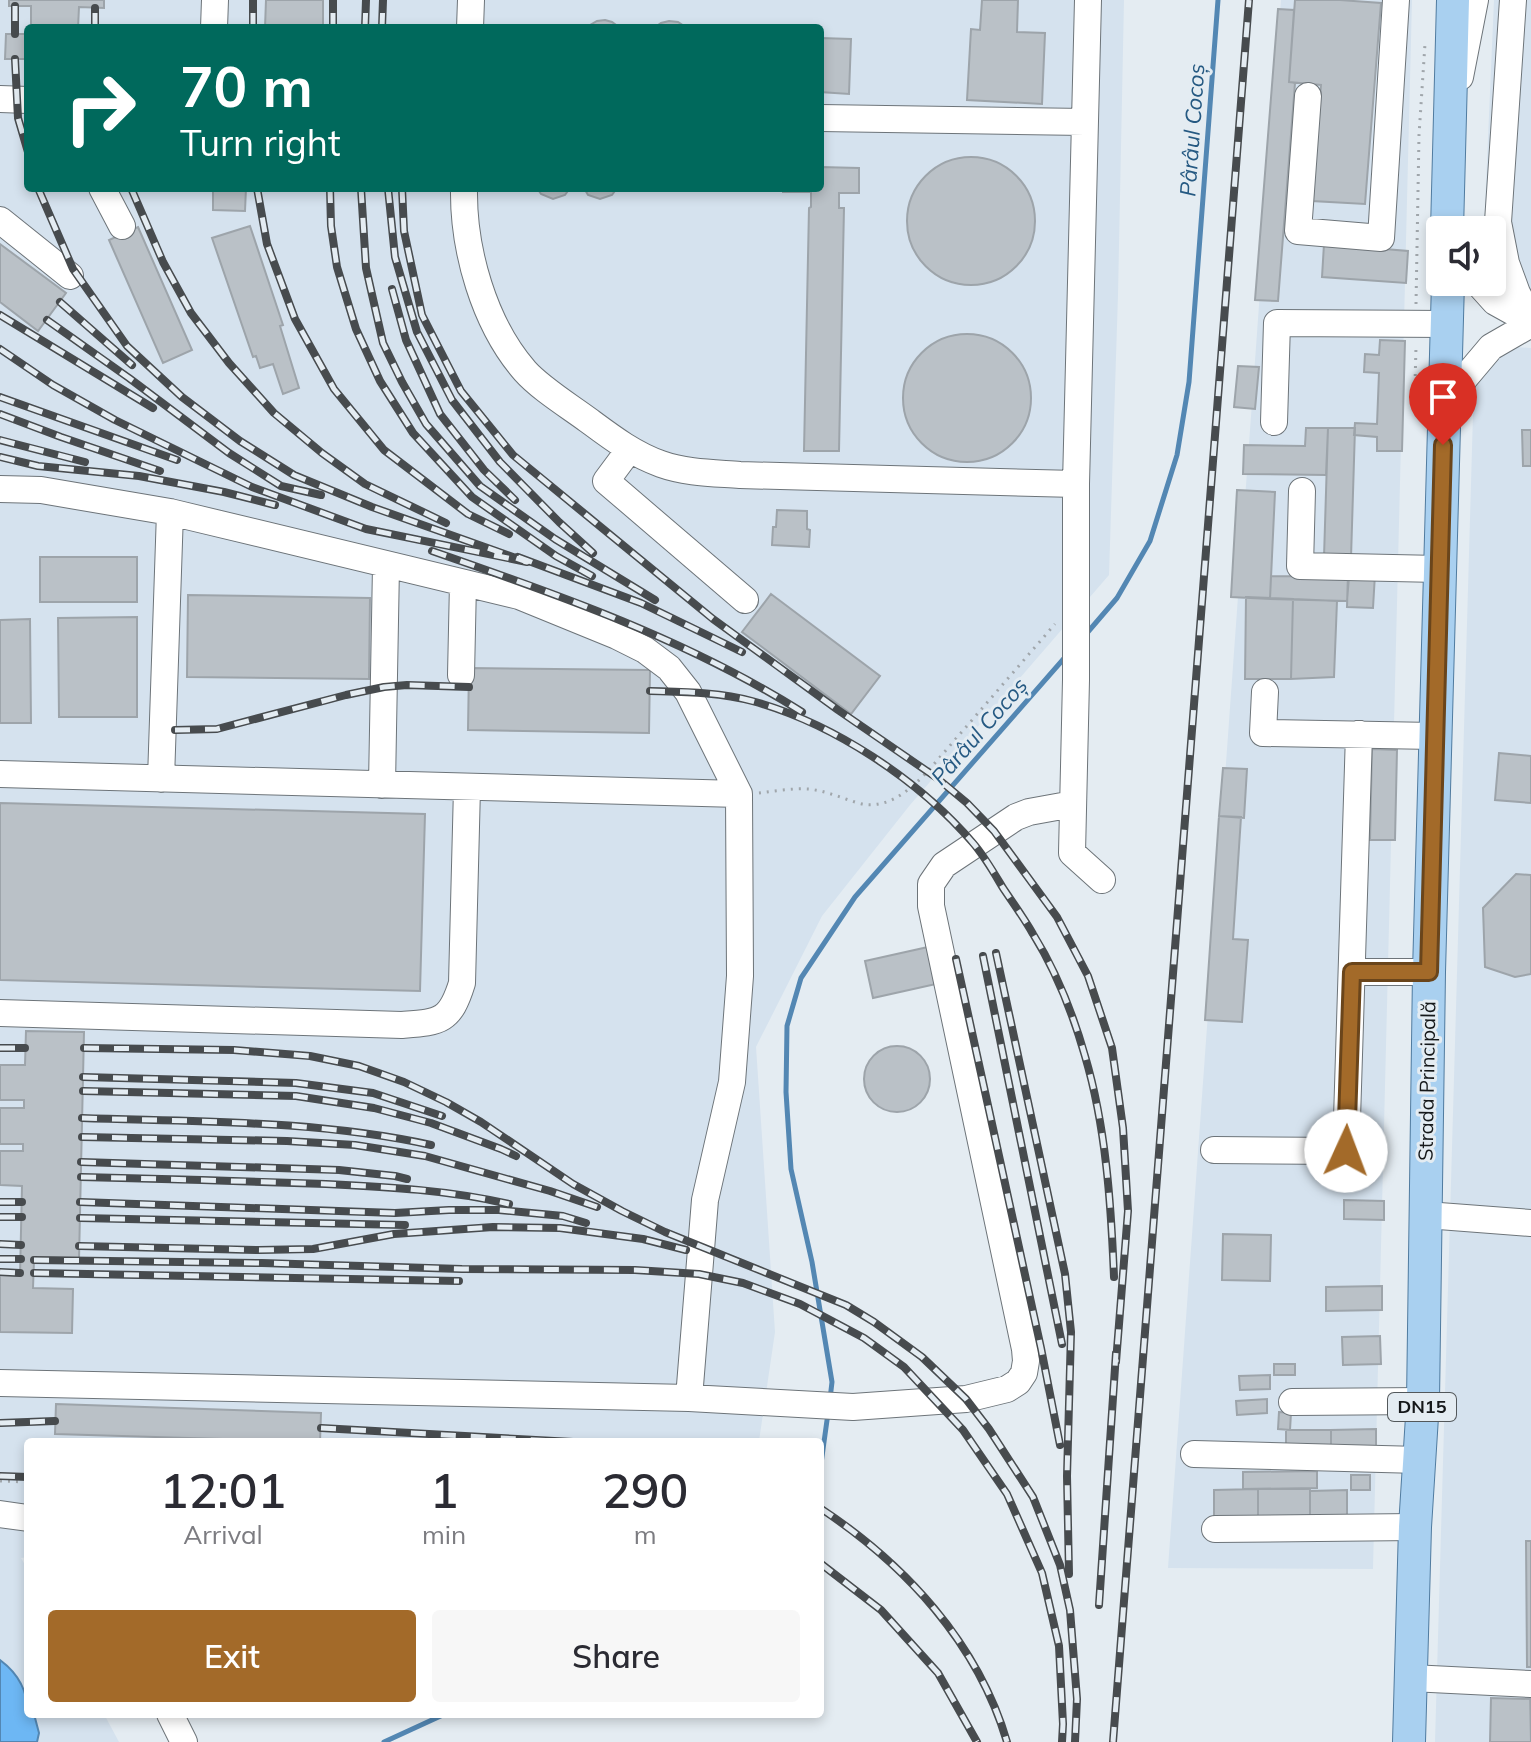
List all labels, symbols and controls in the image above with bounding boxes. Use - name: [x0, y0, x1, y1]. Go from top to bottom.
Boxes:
- text: 70 m: [180, 51, 313, 121]
- icon: right: [48, 56, 152, 160]
- water label: Pârâul Cocoș: [1173, 62, 1211, 198]
- text: Turn right: [180, 120, 341, 165]
- map controls: [1426, 216, 1506, 296]
- button: sound: [1426, 216, 1506, 296]
- pin: [1409, 363, 1477, 445]
- icon: arrive: [1421, 375, 1465, 419]
- water label: Pârâul Cocoș: [925, 671, 1033, 791]
- street label: Strada Principală: [1413, 1001, 1440, 1161]
- position arrow: [1304, 1109, 1388, 1193]
- road number: DN15: [1388, 1393, 1456, 1421]
- text: 12:01: [160, 1460, 286, 1520]
- text: 1: [430, 1460, 458, 1520]
- text: 290: [602, 1460, 688, 1520]
- text: Arrival: [183, 1518, 263, 1551]
- text: min: [422, 1518, 466, 1551]
- text: m: [634, 1518, 657, 1551]
- button: Exit: [48, 1610, 416, 1702]
- button: Share: [432, 1610, 800, 1702]

